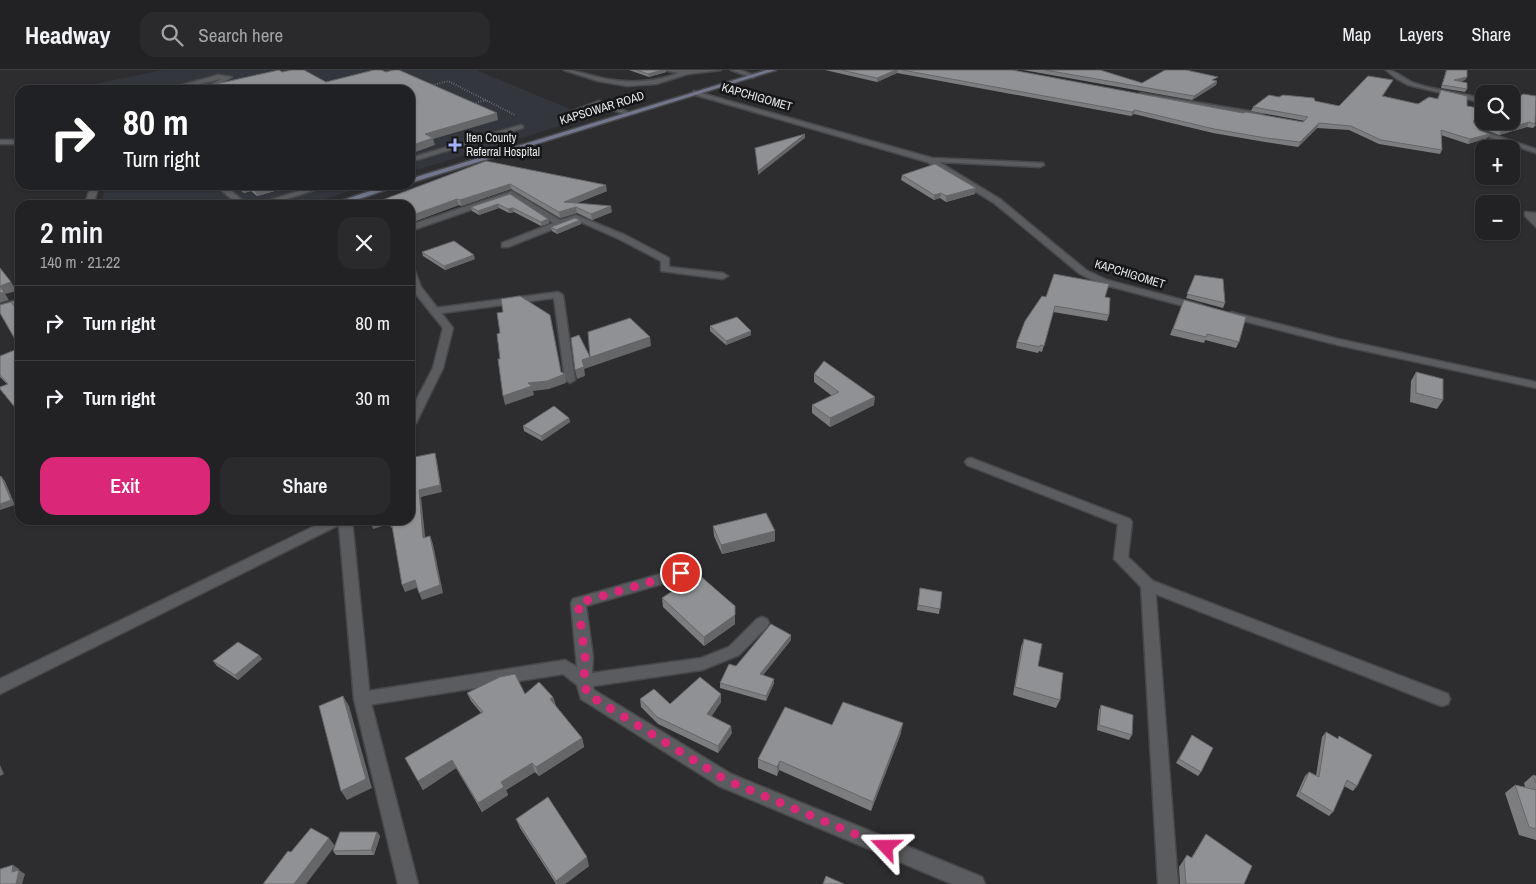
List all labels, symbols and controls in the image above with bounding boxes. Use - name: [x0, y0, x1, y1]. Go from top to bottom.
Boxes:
- search box: [140, 12, 490, 57]
- text: Headway: [25, 19, 110, 51]
- icon: search: [158, 21, 186, 49]
- text: Search here: [198, 22, 283, 48]
- text: Map: [1343, 22, 1371, 47]
- text: Layers: [1399, 22, 1444, 47]
- text: Share: [1472, 22, 1511, 47]
- street label: KAPCHIGOMET: [720, 79, 794, 115]
- map controls: [1475, 85, 1520, 240]
- button: search: [1475, 85, 1520, 130]
- street label: KAPSOWAR ROAD: [558, 88, 646, 128]
- text: 80 m: [123, 99, 188, 146]
- icon: right: [40, 105, 105, 170]
- place label: Iten County Referral Hospital: [466, 130, 540, 160]
- marker: Iten County Referral Hospital: [448, 138, 462, 152]
- button: +: [1475, 140, 1520, 185]
- text: Turn right: [123, 144, 200, 174]
- button: −: [1475, 195, 1520, 240]
- text: 2 min: [40, 212, 103, 252]
- button: close: [338, 217, 390, 269]
- text: 140 m · 21:22: [40, 251, 120, 273]
- street label: KAPCHIGOMET: [1093, 256, 1167, 292]
- icon: right: [40, 309, 68, 337]
- text: Turn right: [83, 310, 155, 336]
- text: 80 m: [355, 310, 390, 336]
- icon: right: [40, 384, 68, 412]
- text: Turn right: [83, 385, 155, 411]
- text: 30 m: [355, 385, 390, 411]
- button: Exit: [40, 457, 210, 515]
- button: Share: [220, 457, 390, 515]
- pin: [660, 552, 702, 594]
- icon: arrive: [667, 559, 695, 587]
- position arrow: [859, 820, 911, 872]

